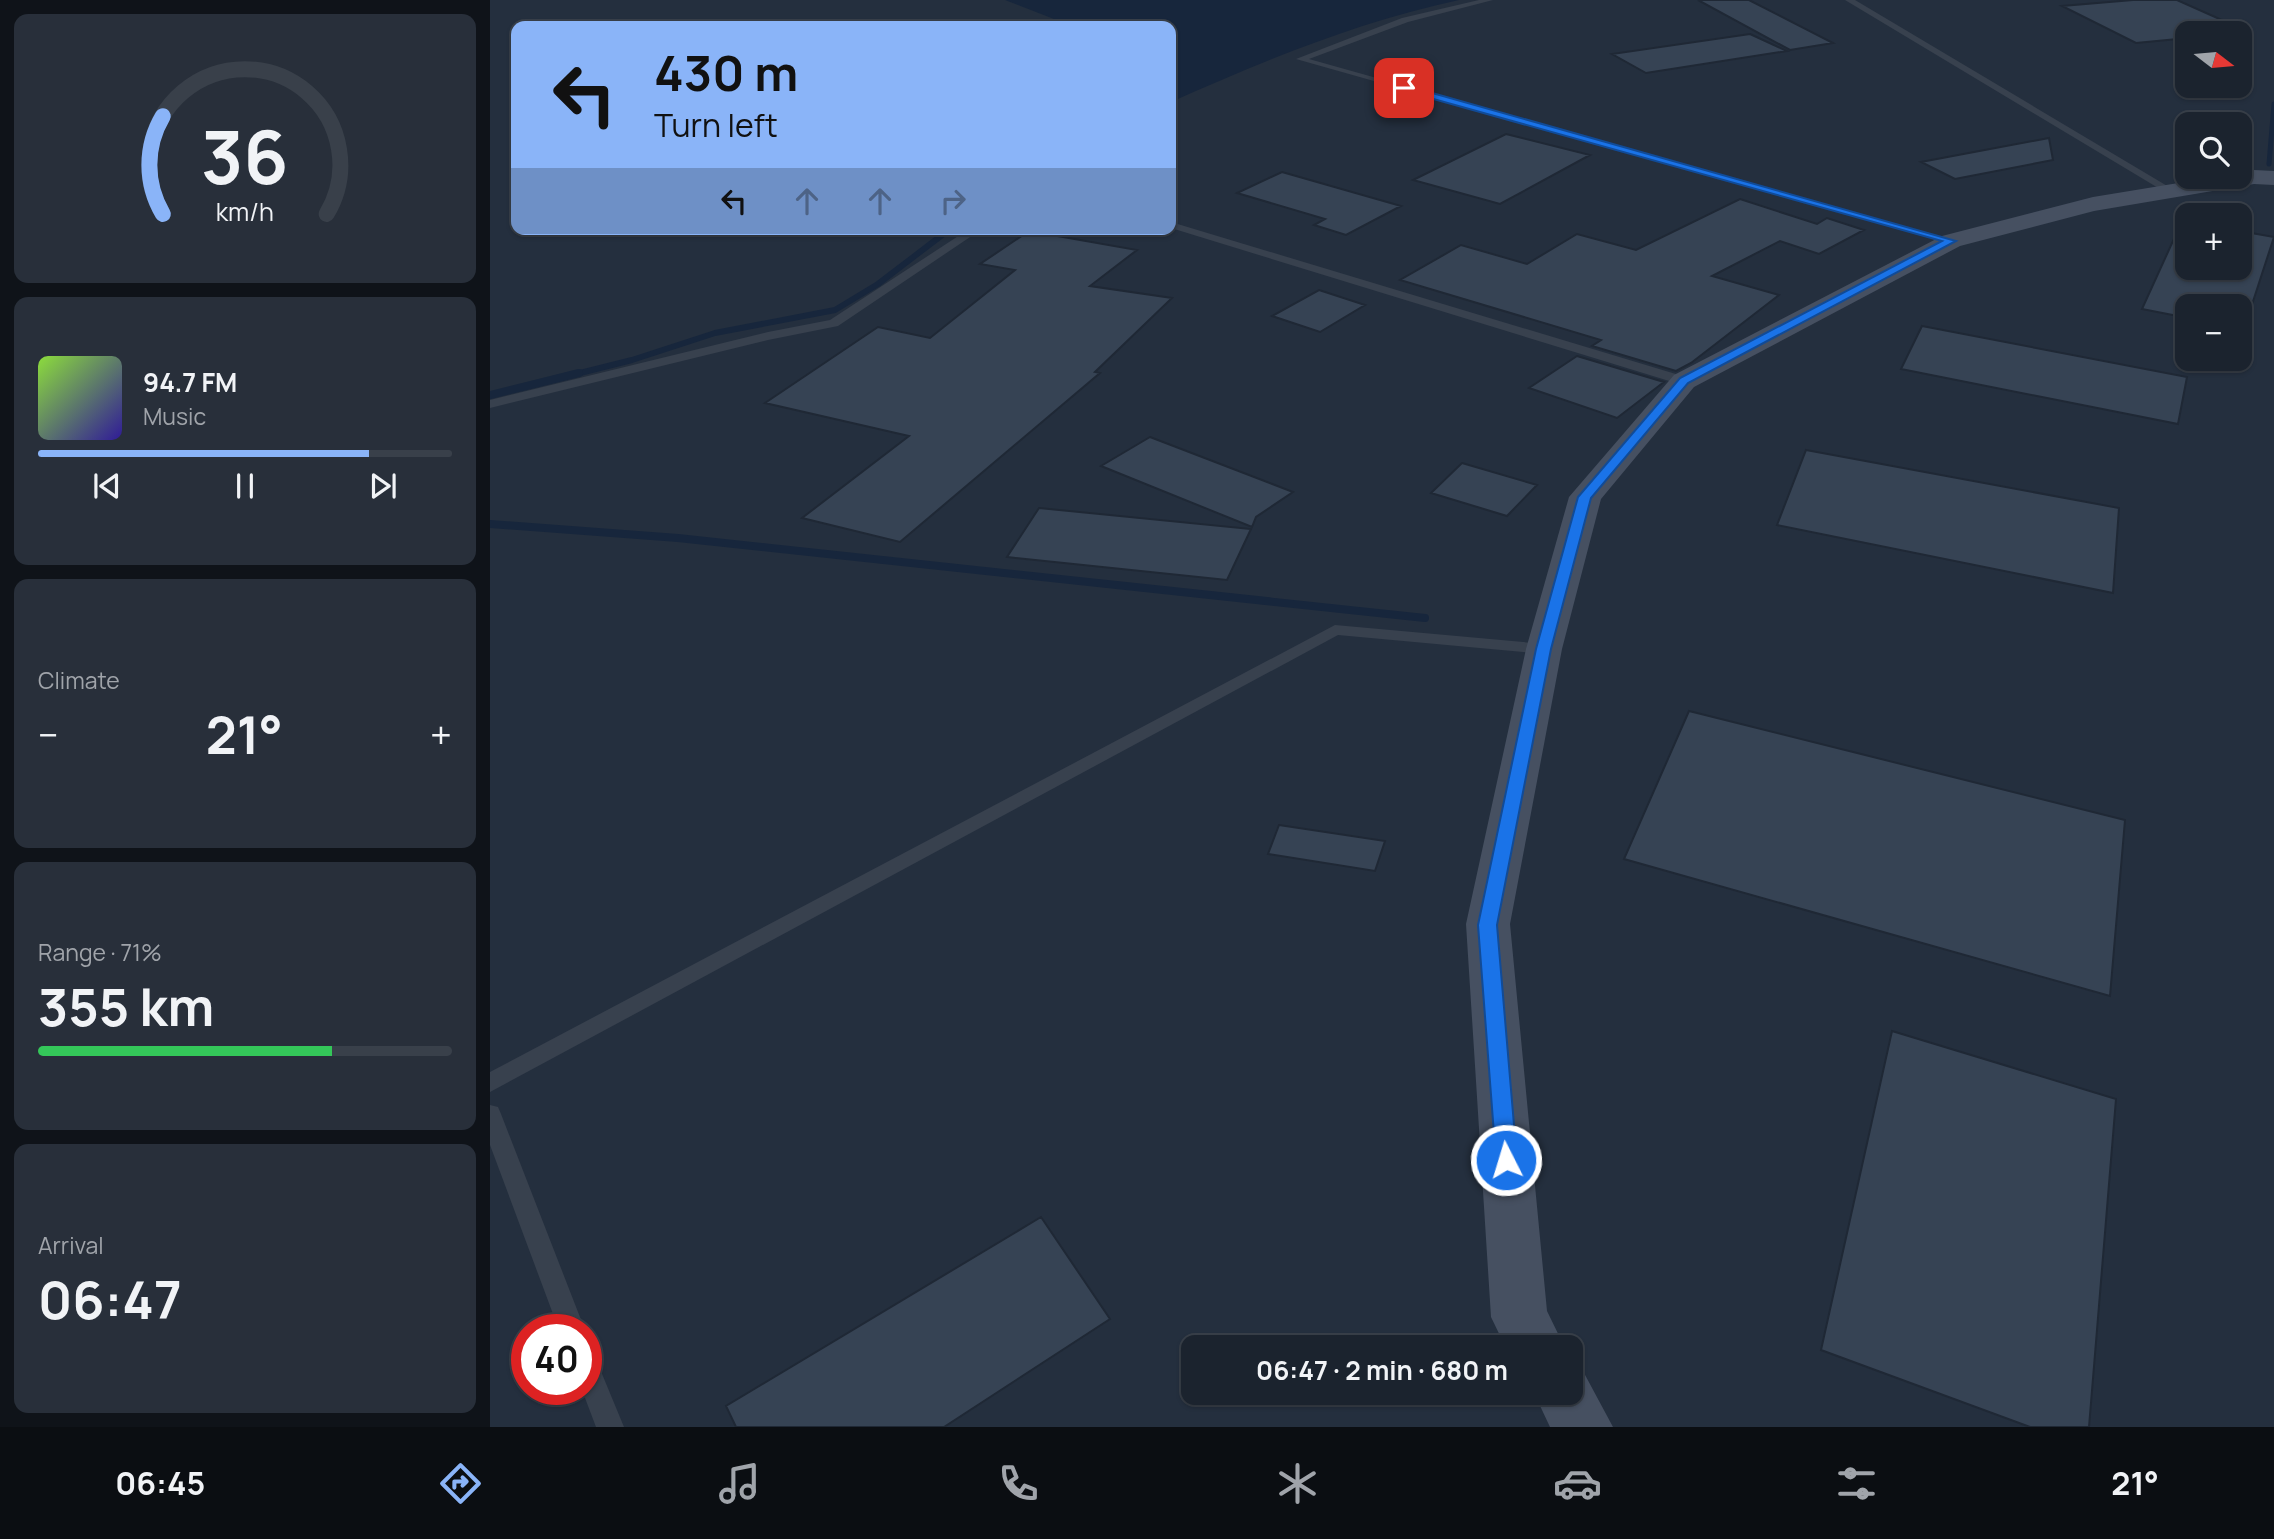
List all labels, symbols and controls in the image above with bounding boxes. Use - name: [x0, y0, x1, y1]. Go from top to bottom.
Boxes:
- north arrow: [2175, 21, 2252, 98]
- map controls: [2175, 21, 2252, 371]
- text: 430 m: [654, 39, 798, 106]
- icon: left: [539, 49, 630, 140]
- pin: [1374, 58, 1434, 118]
- icon: arrive: [1385, 69, 1423, 107]
- text: Turn left: [654, 103, 778, 147]
- text: 36: [201, 107, 289, 207]
- button: search: [2175, 112, 2252, 189]
- icon: left: [715, 182, 753, 220]
- icon: ahead: [788, 182, 826, 220]
- icon: ahead: [861, 182, 899, 220]
- icon: right: [934, 182, 972, 220]
- text: km/h: [216, 194, 274, 229]
- button: +: [2175, 203, 2252, 280]
- button: −: [2175, 294, 2252, 371]
- text: 94.7 FM: [143, 364, 237, 400]
- text: Music: [143, 400, 206, 432]
- icon: previous: [88, 467, 126, 505]
- icon: pause: [226, 467, 264, 505]
- icon: next: [364, 467, 402, 505]
- text: Climate: [38, 664, 120, 696]
- text: 21°: [206, 699, 283, 770]
- text: −: [38, 708, 59, 760]
- text: +: [430, 708, 452, 760]
- text: Range · 71%: [38, 936, 162, 968]
- text: 355 km: [38, 971, 214, 1042]
- position arrow: [1469, 1123, 1543, 1197]
- text: Arrival: [38, 1229, 104, 1261]
- text: 06:47: [38, 1264, 182, 1335]
- speed limit sign: 40: [511, 1314, 602, 1405]
- text: 06:47 · 2 min · 680 m: [1256, 1352, 1508, 1388]
- icon: directions: [436, 1459, 485, 1508]
- icon: music: [715, 1459, 764, 1508]
- icon: phone: [994, 1459, 1043, 1508]
- icon: climate: [1273, 1459, 1322, 1508]
- icon: car: [1553, 1459, 1602, 1508]
- icon: filters: [1832, 1459, 1881, 1508]
- text: 06:45: [115, 1461, 205, 1505]
- text: 21°: [2111, 1461, 2159, 1505]

